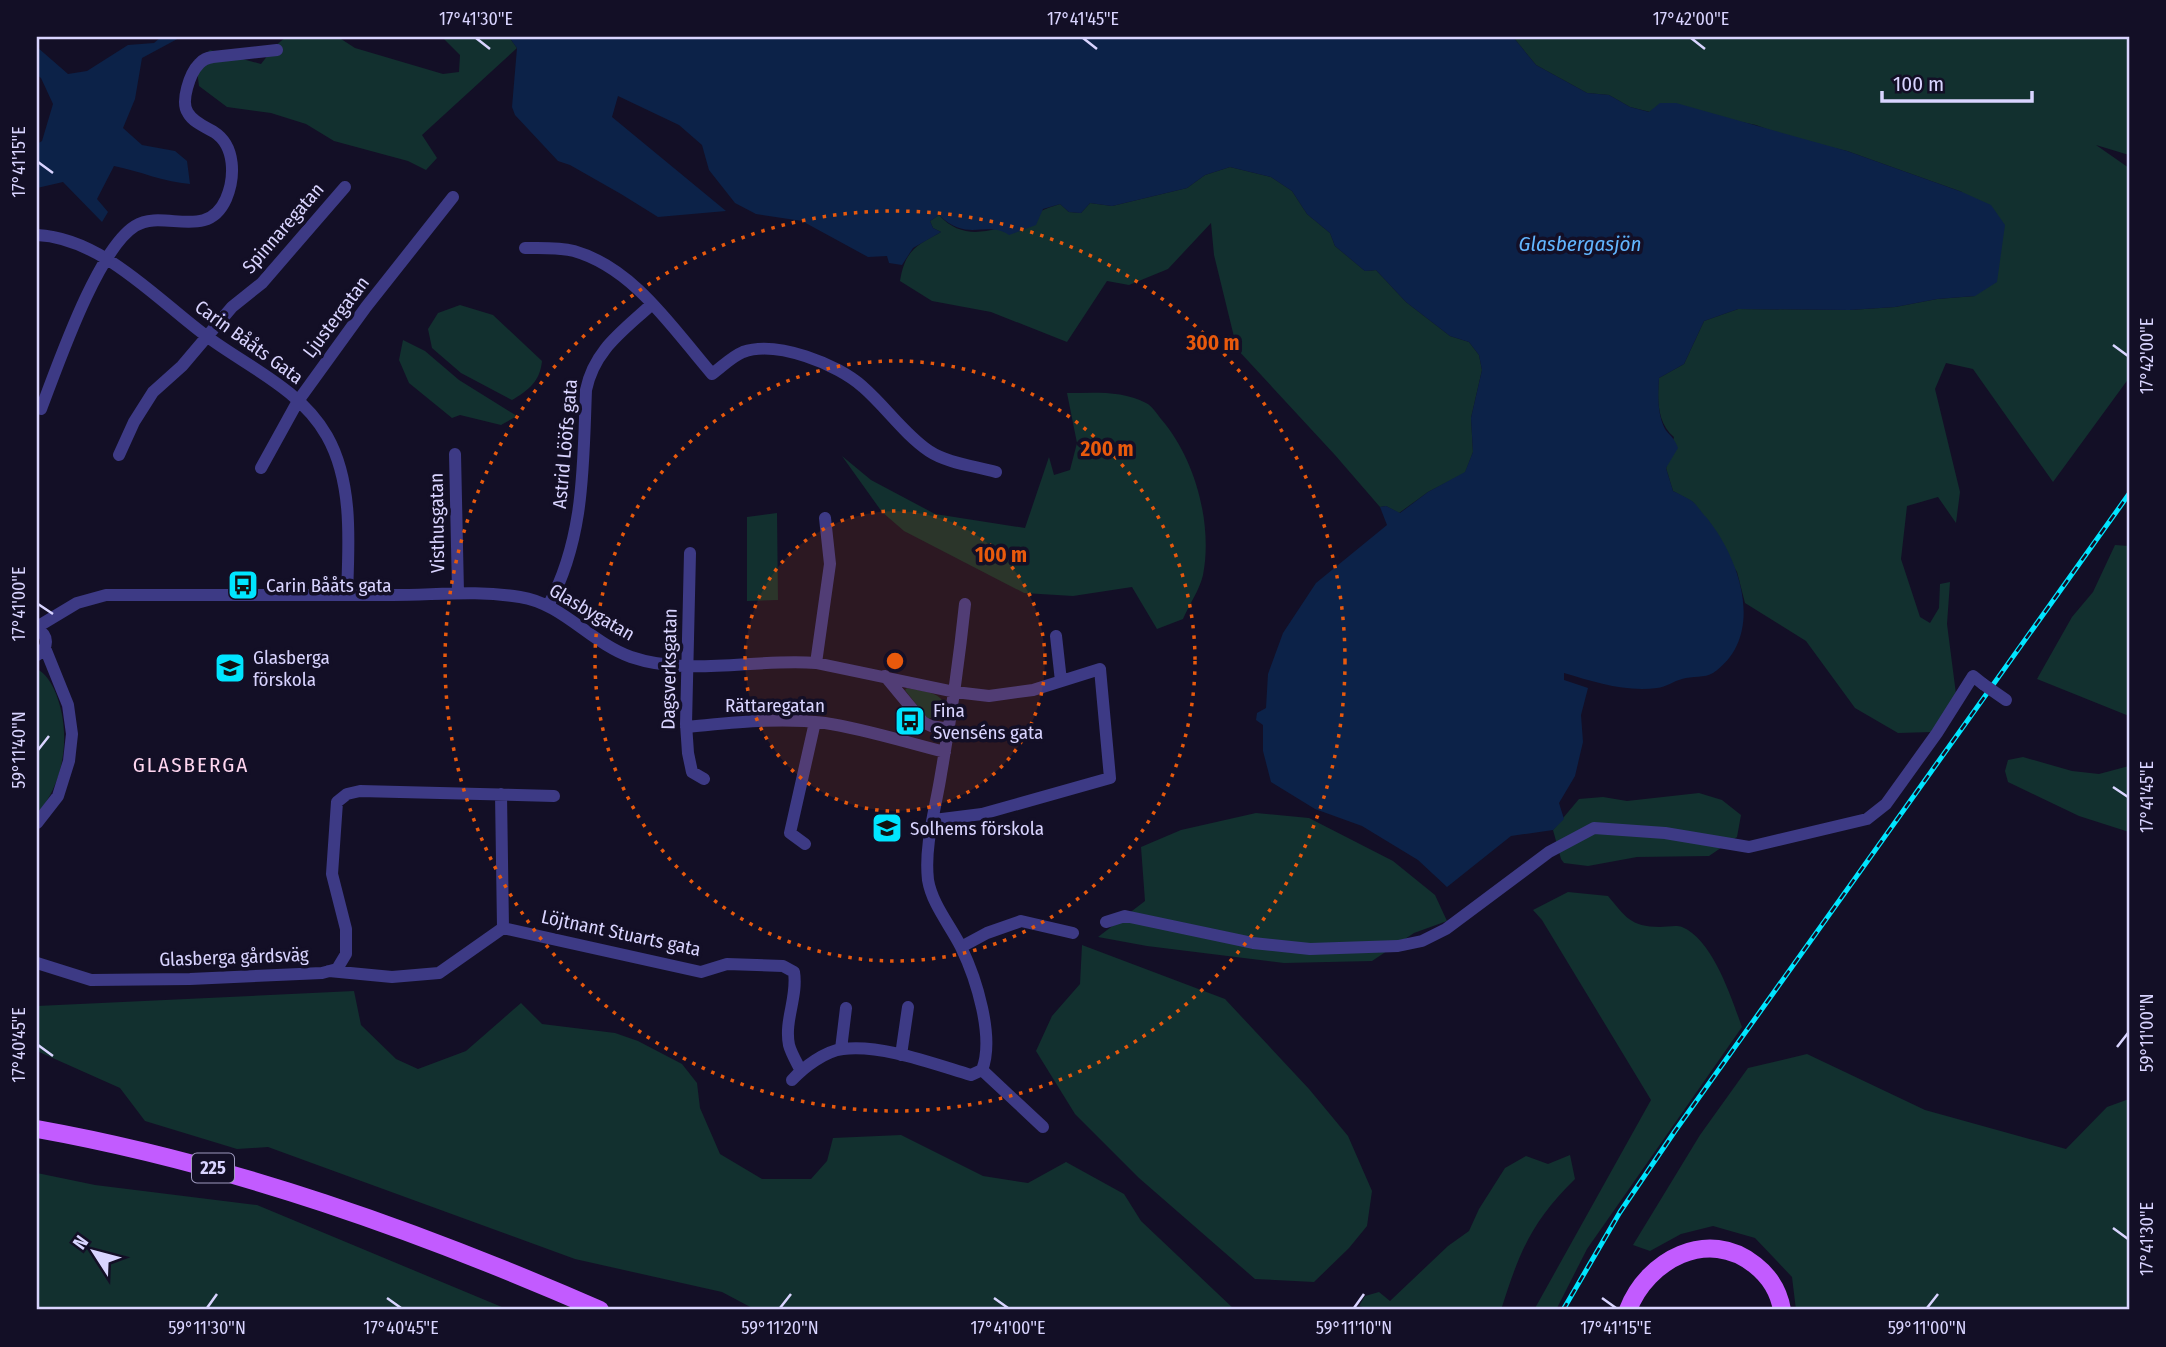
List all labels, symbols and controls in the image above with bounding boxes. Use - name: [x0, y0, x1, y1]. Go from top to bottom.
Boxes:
- text: 17°41'30"E: [439, 8, 513, 30]
- text: 17°41'45"E: [1047, 8, 1119, 30]
- text: 17°42'00"E: [1653, 8, 1729, 30]
- scale bar: [1882, 60, 2033, 104]
- text: 100 m: [1893, 71, 1944, 97]
- text: 17°41'15"E: [8, 126, 30, 198]
- street label: Spinnaregatan: [237, 178, 329, 278]
- water label: Glasbergasjön: [1519, 231, 1641, 257]
- street label: Ljustergatan: [298, 272, 374, 362]
- street label: Carin Bååts Gata: [190, 295, 308, 389]
- text: 17°42'00"E: [2136, 318, 2158, 394]
- text: 300 m: [1185, 330, 1240, 356]
- street label: Astrid Lööfs gata: [548, 378, 582, 510]
- text: 200 m: [1079, 436, 1134, 462]
- street label: Visthusgatan: [425, 473, 449, 573]
- text: 100 m: [975, 542, 1027, 568]
- text: 17°41'00"E: [8, 567, 30, 641]
- bus stop icon: Carin Bååts gata: [226, 568, 260, 602]
- place label: Carin Bååts gata: [266, 574, 392, 597]
- street label: Glasbygatan: [545, 578, 639, 646]
- street label: Dagsverksgatan: [656, 608, 682, 730]
- place label: Glasberga förskola: [253, 646, 330, 691]
- centre of rings: [883, 649, 907, 673]
- school or university icon: Glasberga förskola: [213, 651, 247, 685]
- street label: Rättaregatan: [725, 694, 825, 717]
- place label: Fina Svenséns gata: [933, 699, 1043, 744]
- bus stop icon: Fina Svenséns gata: [893, 704, 927, 738]
- text: 59°11'40"N: [8, 711, 30, 789]
- district label: GLASBERGA: [133, 752, 249, 778]
- text: 17°41'45"E: [2136, 761, 2158, 833]
- school or university icon: Solhems förskola: [870, 811, 904, 845]
- place label: Solhems förskola: [910, 817, 1044, 840]
- street label: Löjtnant Stuarts gata: [539, 905, 703, 961]
- street label: Glasberga gårdsväg: [159, 943, 309, 971]
- text: 59°11'00"N: [2136, 994, 2158, 1072]
- text: 17°40'45"E: [8, 1007, 30, 1083]
- road number: 225: [192, 1154, 234, 1182]
- text: 17°41'30"E: [2136, 1202, 2158, 1276]
- north arrow: [60, 1218, 130, 1288]
- text: N: [68, 1231, 93, 1254]
- text: 59°11'30"N: [168, 1317, 246, 1339]
- text: 17°40'45"E: [363, 1317, 439, 1339]
- text: 59°11'20"N: [741, 1317, 819, 1339]
- text: 17°41'00"E: [971, 1317, 1045, 1339]
- text: 59°11'10"N: [1316, 1317, 1392, 1339]
- text: 17°41'15"E: [1580, 1317, 1652, 1339]
- text: 59°11'00"N: [1888, 1317, 1966, 1339]

